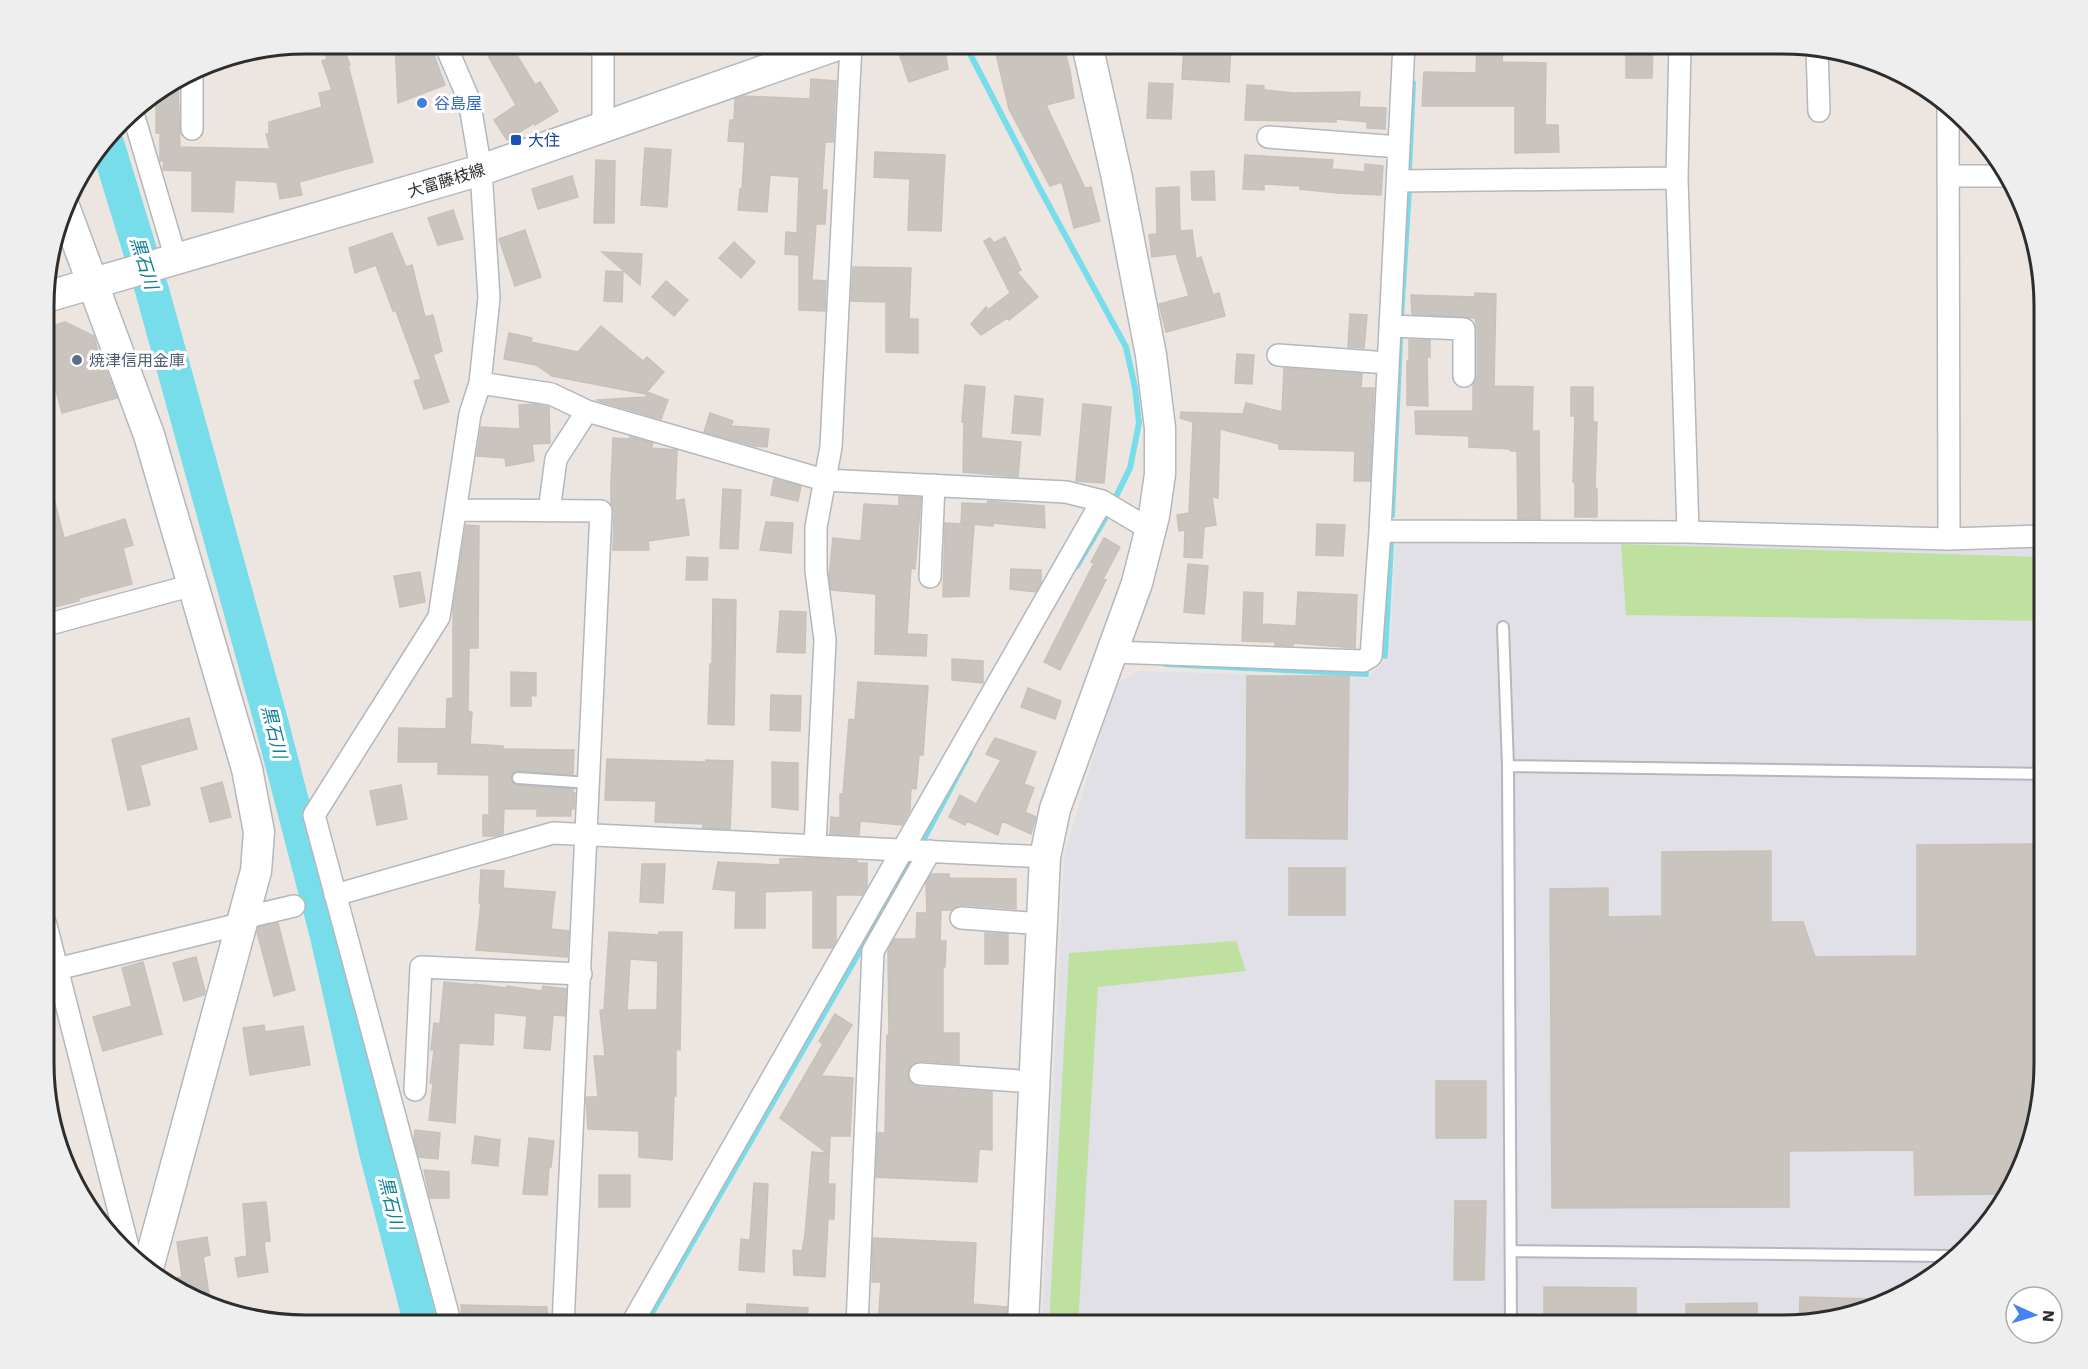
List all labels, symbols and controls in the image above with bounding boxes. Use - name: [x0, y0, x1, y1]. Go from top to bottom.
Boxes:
- place label: 谷島屋: [434, 94, 482, 113]
- marker: 谷島屋: [415, 96, 429, 110]
- place label: 大住: [528, 131, 560, 150]
- marker: 大住: [509, 133, 523, 147]
- street label: 大富藤枝線: [405, 160, 487, 201]
- water label: 黒石川: [127, 234, 163, 294]
- place label: 焼津信用金庫: [89, 351, 185, 370]
- marker: 焼津信用金庫: [70, 353, 84, 367]
- water label: 黒石川: [258, 703, 292, 763]
- water label: 黒石川: [375, 1174, 409, 1234]
- north arrow: [2004, 1285, 2064, 1345]
- text: N: [2039, 1309, 2058, 1323]

